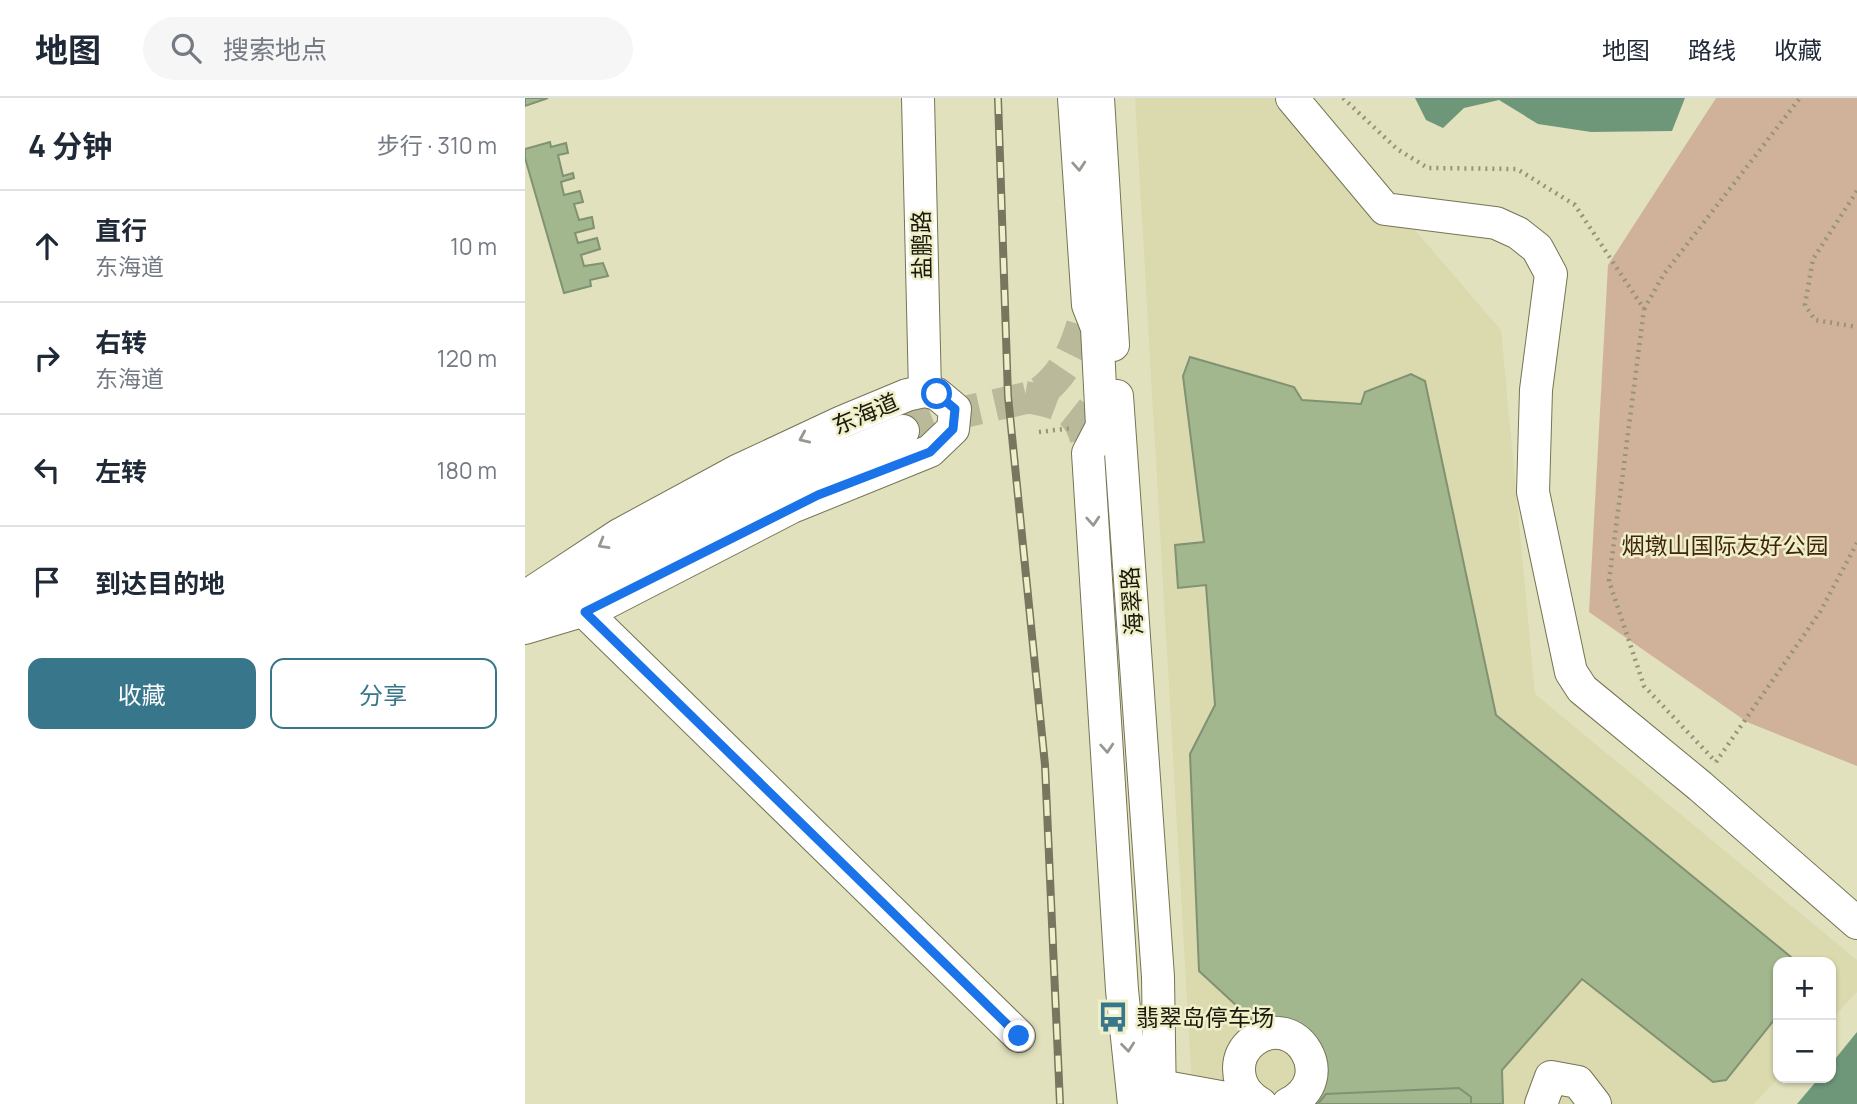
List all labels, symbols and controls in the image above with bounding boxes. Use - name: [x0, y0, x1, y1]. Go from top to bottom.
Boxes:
- search box: [143, 17, 633, 80]
- text: 地图: [35, 27, 101, 72]
- icon: search: [167, 29, 205, 67]
- text: 搜索地点: [223, 31, 327, 67]
- text: 地图: [1602, 33, 1650, 66]
- text: 路线: [1688, 33, 1736, 66]
- text: 收藏: [1774, 33, 1822, 66]
- text: 4 分钟: [28, 125, 112, 166]
- text: 步行 · 310 m: [377, 129, 497, 161]
- one-way arrow: [1071, 161, 1086, 172]
- street label: 盐鹏路: [904, 210, 938, 280]
- text: 直行: [95, 212, 147, 248]
- icon: ahead: [28, 227, 66, 265]
- text: 10 m: [450, 230, 497, 262]
- text: 东海道: [95, 250, 164, 282]
- text: 右转: [95, 324, 147, 360]
- icon: right: [28, 339, 66, 377]
- text: 120 m: [437, 342, 497, 374]
- text: 东海道: [95, 362, 164, 394]
- route start: [921, 378, 952, 409]
- street label: 东海道: [827, 385, 903, 441]
- one-way arrow: [799, 430, 812, 444]
- icon: left: [28, 451, 66, 489]
- text: 左转: [95, 453, 147, 489]
- text: 180 m: [437, 454, 497, 486]
- one-way arrow: [1085, 516, 1100, 527]
- park label: 烟墩山国际友好公园: [1622, 529, 1829, 561]
- one-way arrow: [598, 536, 610, 549]
- icon: arrive: [28, 563, 66, 601]
- text: 到达目的地: [95, 565, 225, 601]
- street label: 海翠路: [1113, 565, 1149, 637]
- button: 收藏: [28, 658, 256, 729]
- button: 分享: [270, 658, 497, 729]
- one-way arrow: [1099, 743, 1114, 754]
- map controls: [1773, 957, 1836, 1083]
- button: +: [1773, 957, 1836, 1020]
- bus stop icon: 翡翠岛停车场: [1096, 1000, 1130, 1034]
- place label: 翡翠岛停车场: [1136, 1001, 1274, 1033]
- route end: [1003, 1020, 1034, 1051]
- button: −: [1773, 1020, 1836, 1083]
- one-way arrow: [1120, 1042, 1135, 1053]

